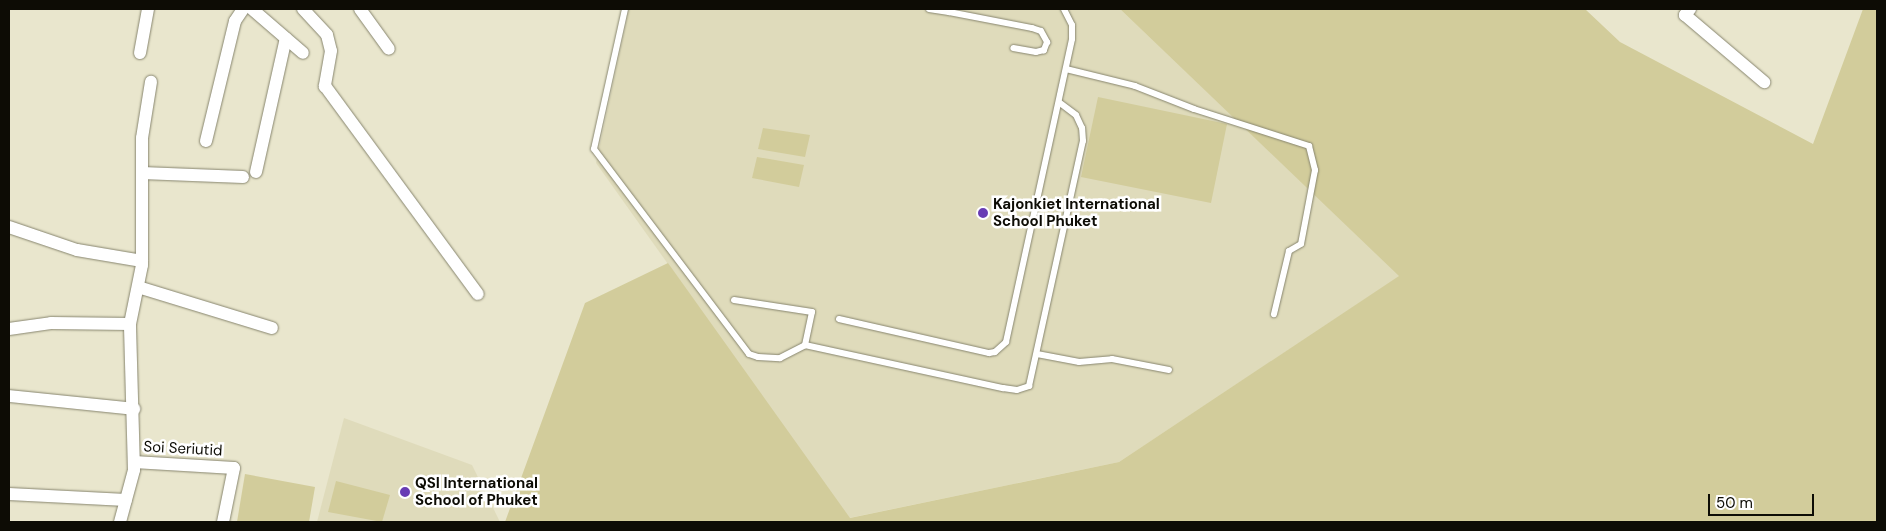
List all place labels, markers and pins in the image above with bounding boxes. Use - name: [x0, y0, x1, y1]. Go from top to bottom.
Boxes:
- place label: Kajonkiet International School Phuket: [993, 195, 1160, 230]
- marker: Kajonkiet International School Phuket: [977, 207, 989, 219]
- place label: QSI International School of Phuket: [415, 474, 538, 509]
- marker: QSI International School of Phuket: [399, 486, 411, 498]

